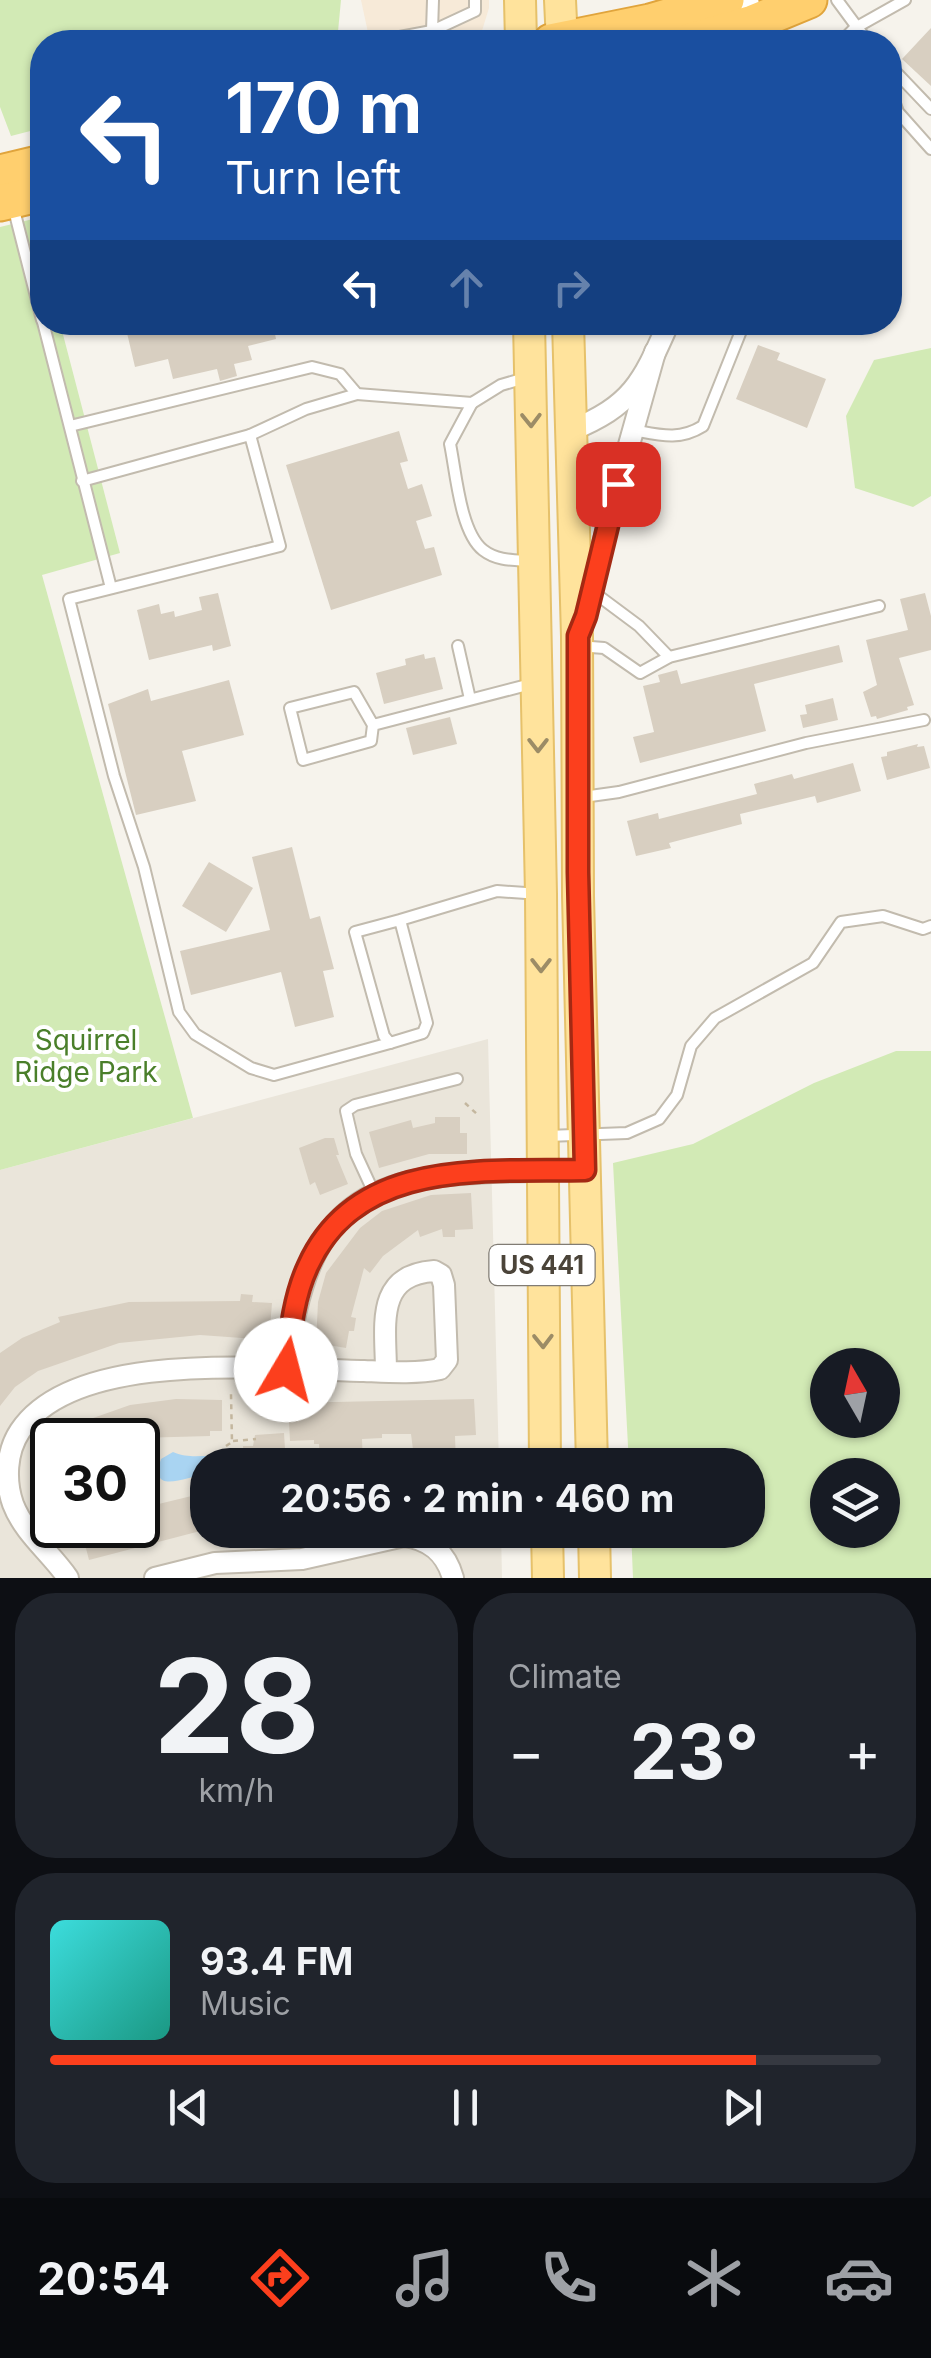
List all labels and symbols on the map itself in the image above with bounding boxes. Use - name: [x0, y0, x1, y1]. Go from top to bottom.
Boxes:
- one-way arrow: [521, 412, 542, 428]
- pin: [576, 442, 661, 527]
- one-way arrow: [527, 738, 549, 753]
- one-way arrow: [530, 958, 552, 974]
- park label: Squirrel Ridge Park: [14, 1023, 158, 1089]
- road number: US 441: [490, 1245, 594, 1285]
- position arrow: [234, 1318, 338, 1422]
- one-way arrow: [532, 1334, 554, 1349]
- north arrow: [810, 1348, 900, 1438]
- speed limit sign: 30: [30, 1418, 160, 1548]

